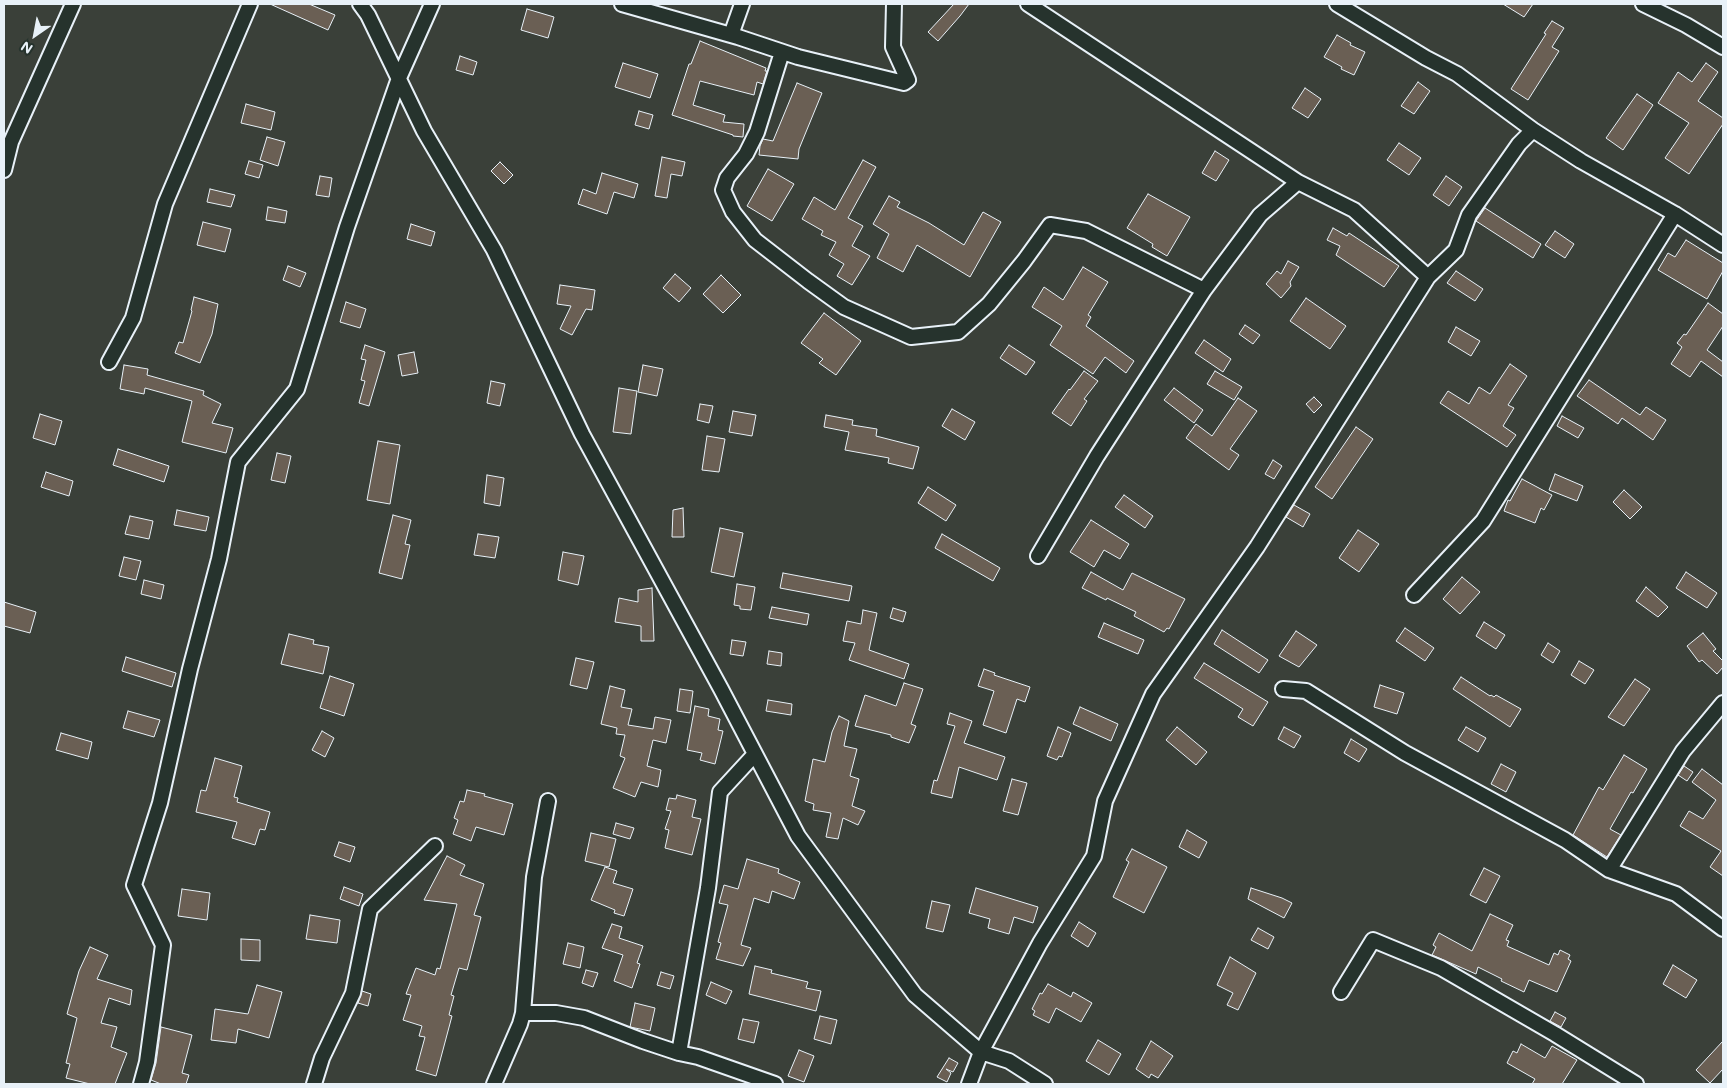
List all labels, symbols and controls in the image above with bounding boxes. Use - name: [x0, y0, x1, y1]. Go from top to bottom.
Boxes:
- north arrow: [10, 10, 60, 60]
- text: N: [17, 37, 36, 59]

